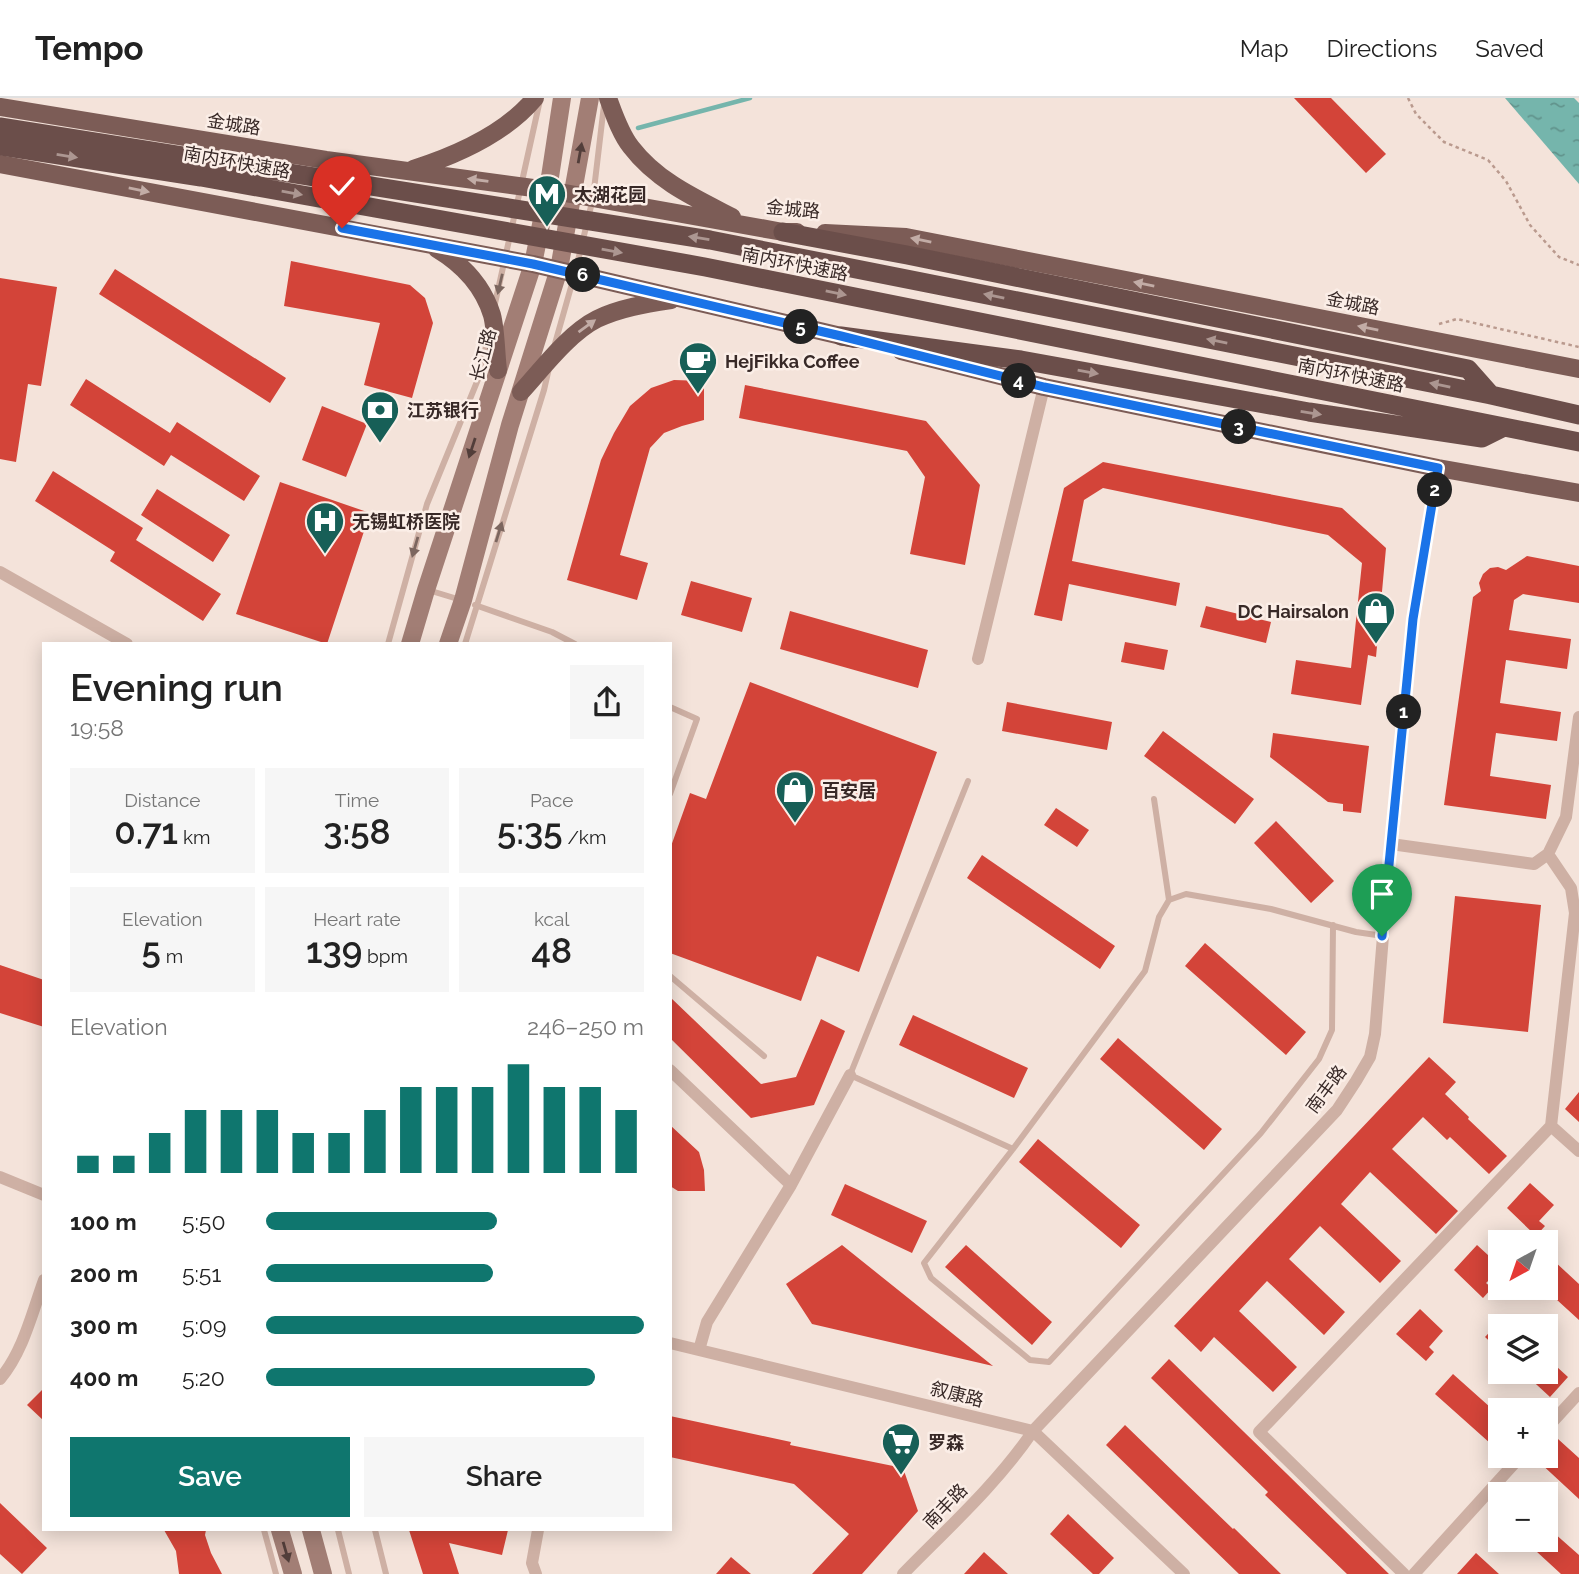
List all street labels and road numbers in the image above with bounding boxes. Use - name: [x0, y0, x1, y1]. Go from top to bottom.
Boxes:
- street label: 金城路: [206, 109, 262, 139]
- street label: 南内环快速路: [182, 142, 292, 182]
- street label: 金城路: [765, 196, 821, 222]
- street label: 南内环快速路: [740, 243, 850, 285]
- street label: 金城路: [1324, 288, 1382, 318]
- street label: 长江路: [466, 326, 500, 384]
- street label: 南内环快速路: [1296, 354, 1406, 396]
- street label: 南丰路: [1301, 1061, 1351, 1117]
- street label: 叙康路: [928, 1377, 986, 1411]
- street label: 南丰路: [919, 1479, 971, 1533]

